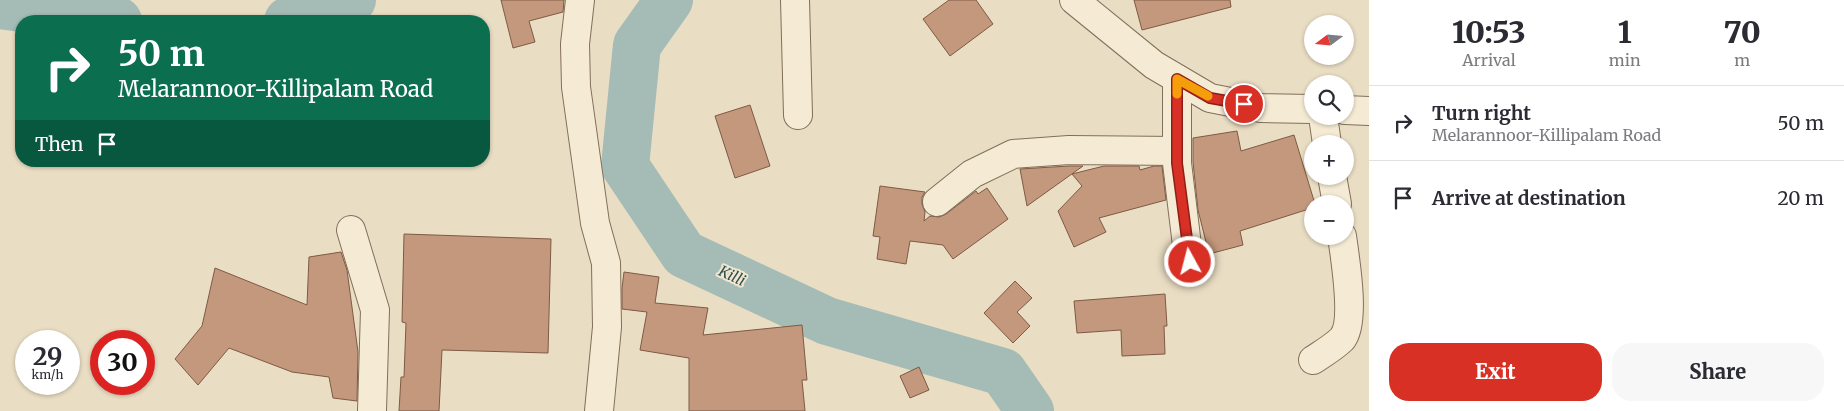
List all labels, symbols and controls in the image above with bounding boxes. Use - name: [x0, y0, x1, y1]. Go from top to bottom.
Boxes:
- text: 10:53: [1452, 13, 1526, 51]
- text: 1: [1618, 13, 1632, 51]
- text: 70: [1724, 13, 1761, 51]
- north arrow: [1304, 15, 1354, 65]
- map controls: [1304, 15, 1354, 245]
- text: 50 m: [118, 32, 205, 76]
- icon: right: [35, 35, 100, 100]
- text: Arrival: [1462, 50, 1516, 70]
- text: min: [1609, 50, 1641, 70]
- text: m: [1734, 50, 1750, 70]
- text: Melarannoor-Killipalam Road: [118, 75, 433, 103]
- button: search: [1304, 75, 1354, 125]
- pin: [1223, 83, 1265, 125]
- icon: arrive: [1230, 90, 1258, 118]
- text: Turn right: [1432, 101, 1531, 125]
- icon: right: [1389, 109, 1417, 137]
- text: 50 m: [1778, 111, 1824, 135]
- text: Melarannoor-Killipalam Road: [1432, 125, 1661, 145]
- icon: arrive: [93, 130, 121, 158]
- text: Then: [35, 132, 83, 156]
- button: +: [1304, 135, 1354, 185]
- icon: arrive: [1389, 184, 1417, 212]
- text: Arrive at destination: [1432, 186, 1626, 210]
- text: 20 m: [1777, 186, 1824, 210]
- button: −: [1304, 195, 1354, 245]
- position arrow: [1163, 235, 1215, 287]
- water label: Killi: [715, 261, 749, 290]
- speed limit sign: 30: [90, 330, 155, 395]
- text: 29: [33, 340, 62, 372]
- button: Exit: [1389, 343, 1602, 401]
- button: Share: [1612, 343, 1824, 401]
- text: km/h: [32, 367, 63, 382]

